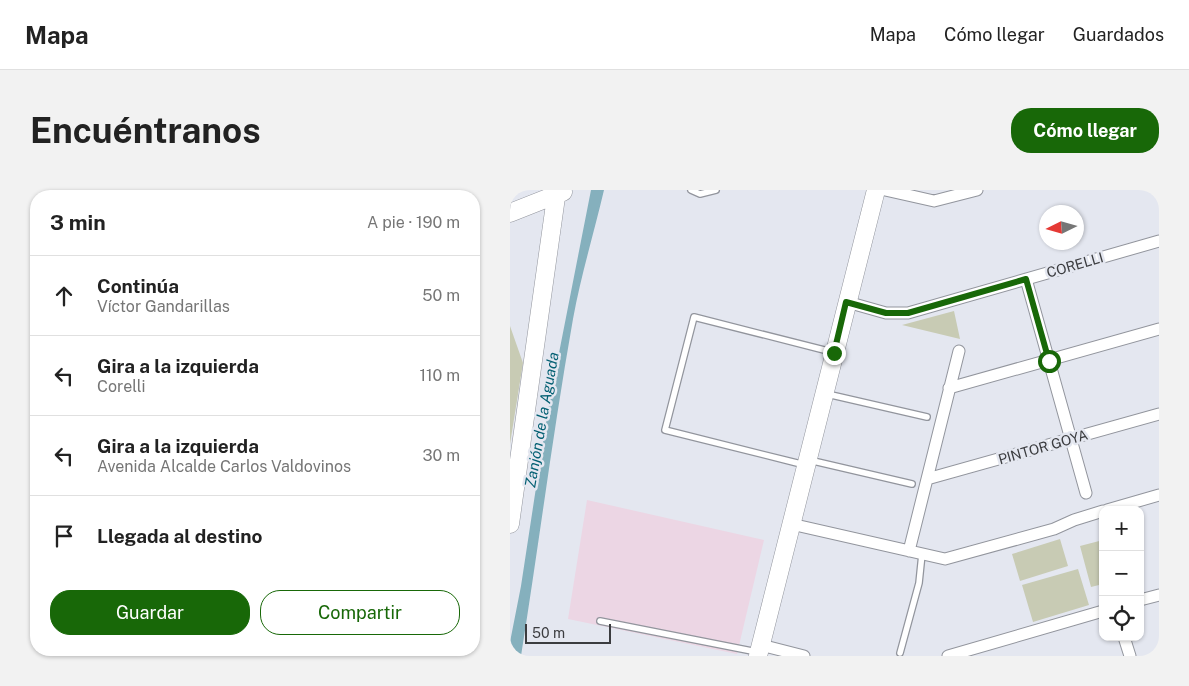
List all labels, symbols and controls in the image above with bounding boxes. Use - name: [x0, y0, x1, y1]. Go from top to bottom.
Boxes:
- text: Mapa: [25, 21, 89, 49]
- text: Mapa: [870, 24, 916, 45]
- text: Cómo llegar: [944, 24, 1045, 45]
- text: Guardados: [1073, 24, 1164, 45]
- button: Cómo llegar: [1011, 108, 1159, 153]
- text: Encuéntranos: [30, 110, 261, 151]
- north arrow: [1039, 205, 1084, 250]
- text: 3 min: [50, 210, 106, 235]
- text: A pie · 190 m: [367, 213, 460, 232]
- street label: CORELLI: [1045, 249, 1105, 281]
- text: Continúa: [97, 275, 179, 297]
- icon: ahead: [50, 282, 78, 310]
- text: 50 m: [422, 286, 460, 305]
- text: Víctor Gandarillas: [97, 297, 230, 316]
- route end: [823, 342, 846, 365]
- route start: [1038, 350, 1061, 373]
- water label: Zanjón de la Aguada: [521, 351, 562, 489]
- text: Gira a la izquierda: [97, 355, 259, 377]
- icon: left: [50, 362, 78, 390]
- text: 110 m: [419, 366, 460, 385]
- text: Corelli: [97, 377, 146, 396]
- street label: PINTOR GOYA: [996, 427, 1090, 467]
- text: Gira a la izquierda: [97, 435, 259, 457]
- icon: left: [50, 442, 78, 470]
- text: 30 m: [423, 446, 460, 465]
- text: Avenida Alcalde Carlos Valdovinos: [97, 457, 351, 476]
- map controls: [1099, 506, 1144, 641]
- button: +: [1099, 506, 1144, 551]
- icon: arrive: [50, 522, 78, 550]
- text: Llegada al destino: [97, 525, 262, 547]
- button: −: [1099, 551, 1144, 596]
- button: Guardar: [50, 590, 250, 635]
- button: Compartir: [260, 590, 460, 635]
- button: locate: [1099, 596, 1144, 641]
- scale bar: [525, 621, 611, 644]
- text: 50 m: [532, 625, 565, 641]

